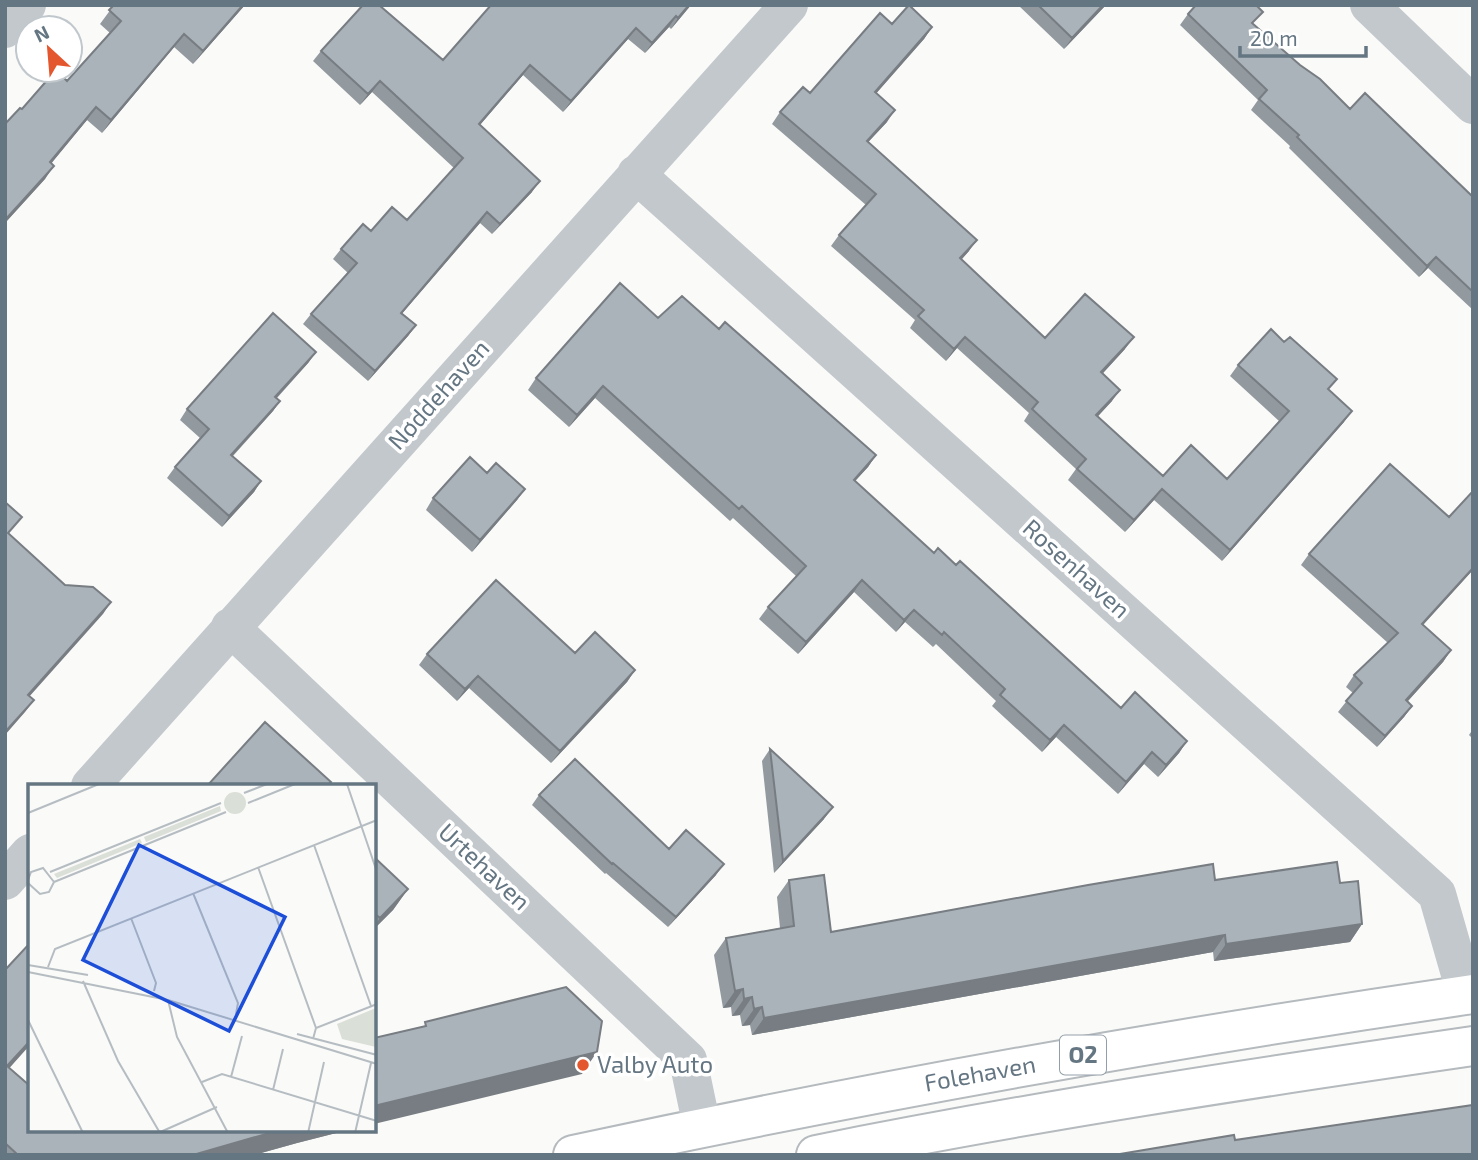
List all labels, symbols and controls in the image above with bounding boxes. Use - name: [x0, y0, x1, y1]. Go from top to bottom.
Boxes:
- north arrow: [14, 14, 84, 84]
- scale bar: [1240, 14, 1366, 58]
- text: N: [30, 20, 53, 47]
- text: 20 m: [1250, 25, 1298, 50]
- street label: Nøddehaven: [381, 333, 495, 455]
- street label: Rosenhaven: [1018, 512, 1136, 623]
- inset map: [28, 784, 376, 1132]
- street label: Urtehaven: [433, 816, 537, 915]
- road number: O2: [1060, 1036, 1106, 1074]
- street label: Folehaven: [922, 1048, 1038, 1097]
- place label: Valby Auto: [597, 1049, 713, 1078]
- marker: Valby Auto: [575, 1057, 591, 1073]

